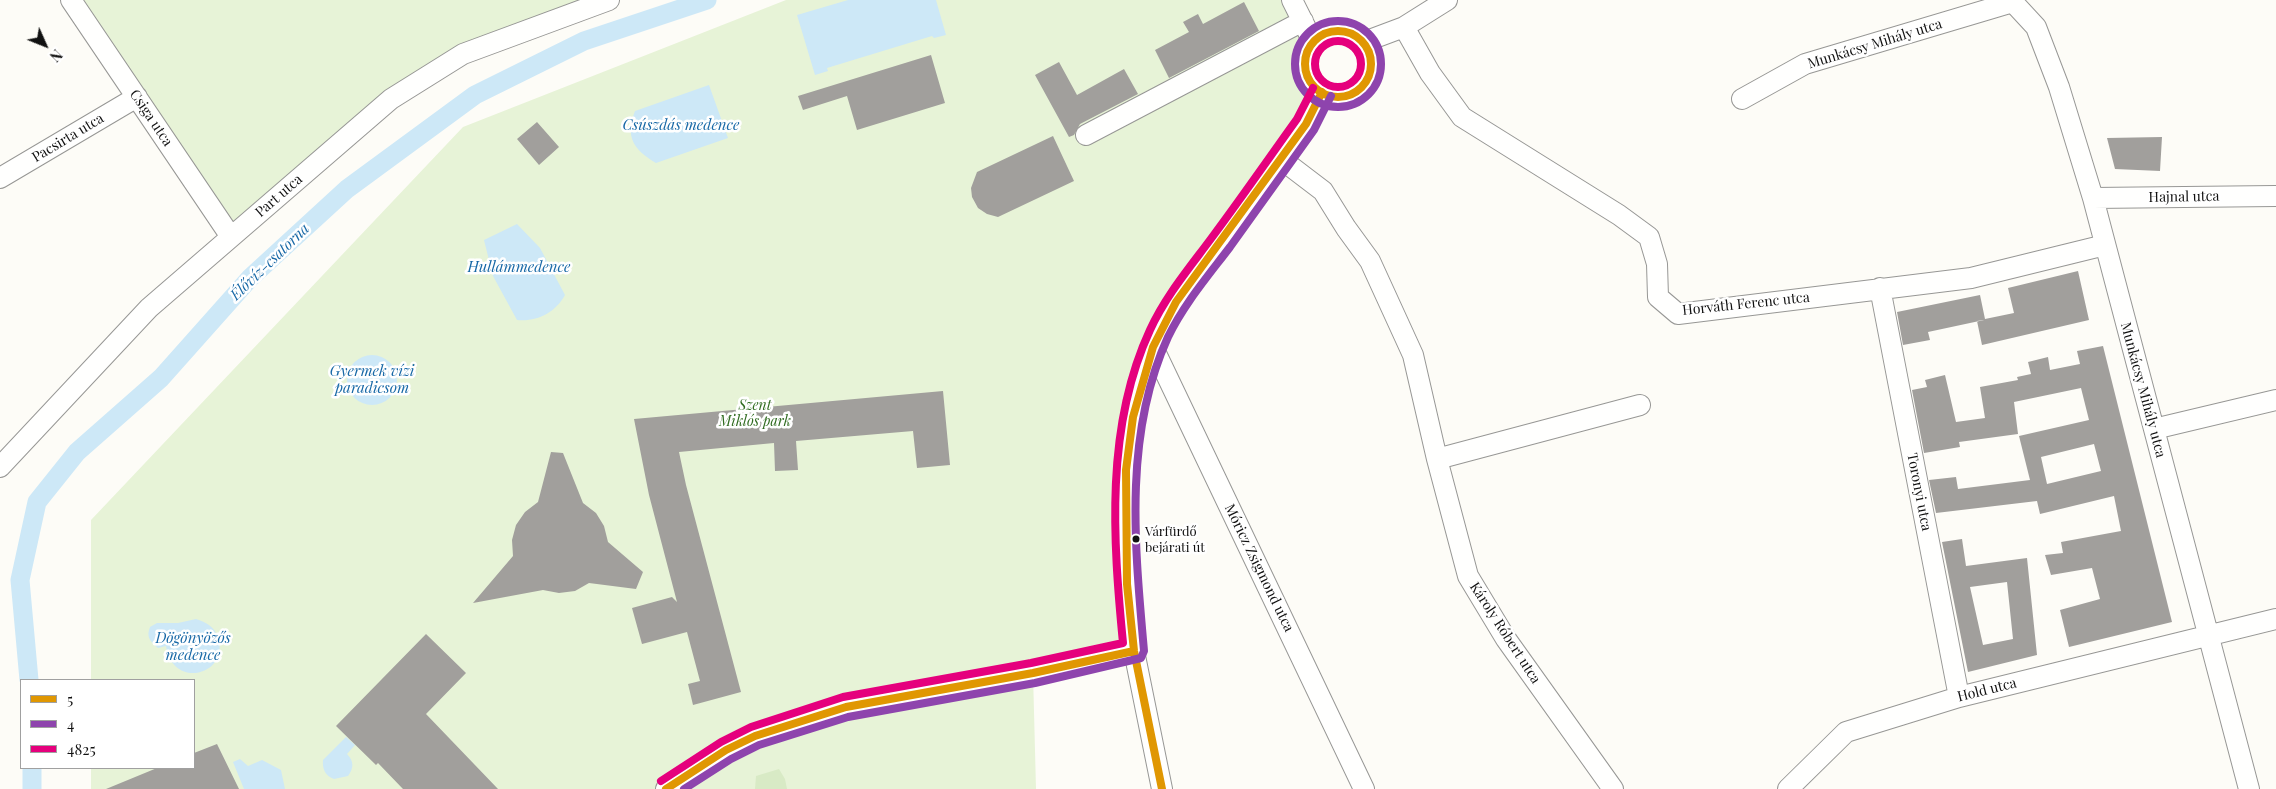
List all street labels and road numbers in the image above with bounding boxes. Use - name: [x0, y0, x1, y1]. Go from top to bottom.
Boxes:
- street label: Munkácsy Mihály utca: [1806, 16, 1944, 72]
- street label: Csiga utca: [126, 87, 176, 149]
- street label: Pacsirta utca: [29, 110, 107, 166]
- street label: Part utca: [252, 171, 306, 221]
- street label: Hajnal utca: [2148, 188, 2220, 206]
- street label: Horváth Ferenc utca: [1682, 289, 1810, 319]
- street label: Munkácsy Mihály utca: [2117, 320, 2169, 460]
- street label: Toronyi utca: [1903, 452, 1935, 532]
- street label: Móricz Zsigmond utca: [1221, 501, 1297, 635]
- street label: Károly Róbert utca: [1466, 579, 1544, 687]
- street label: Hold utca: [1956, 675, 2018, 705]

